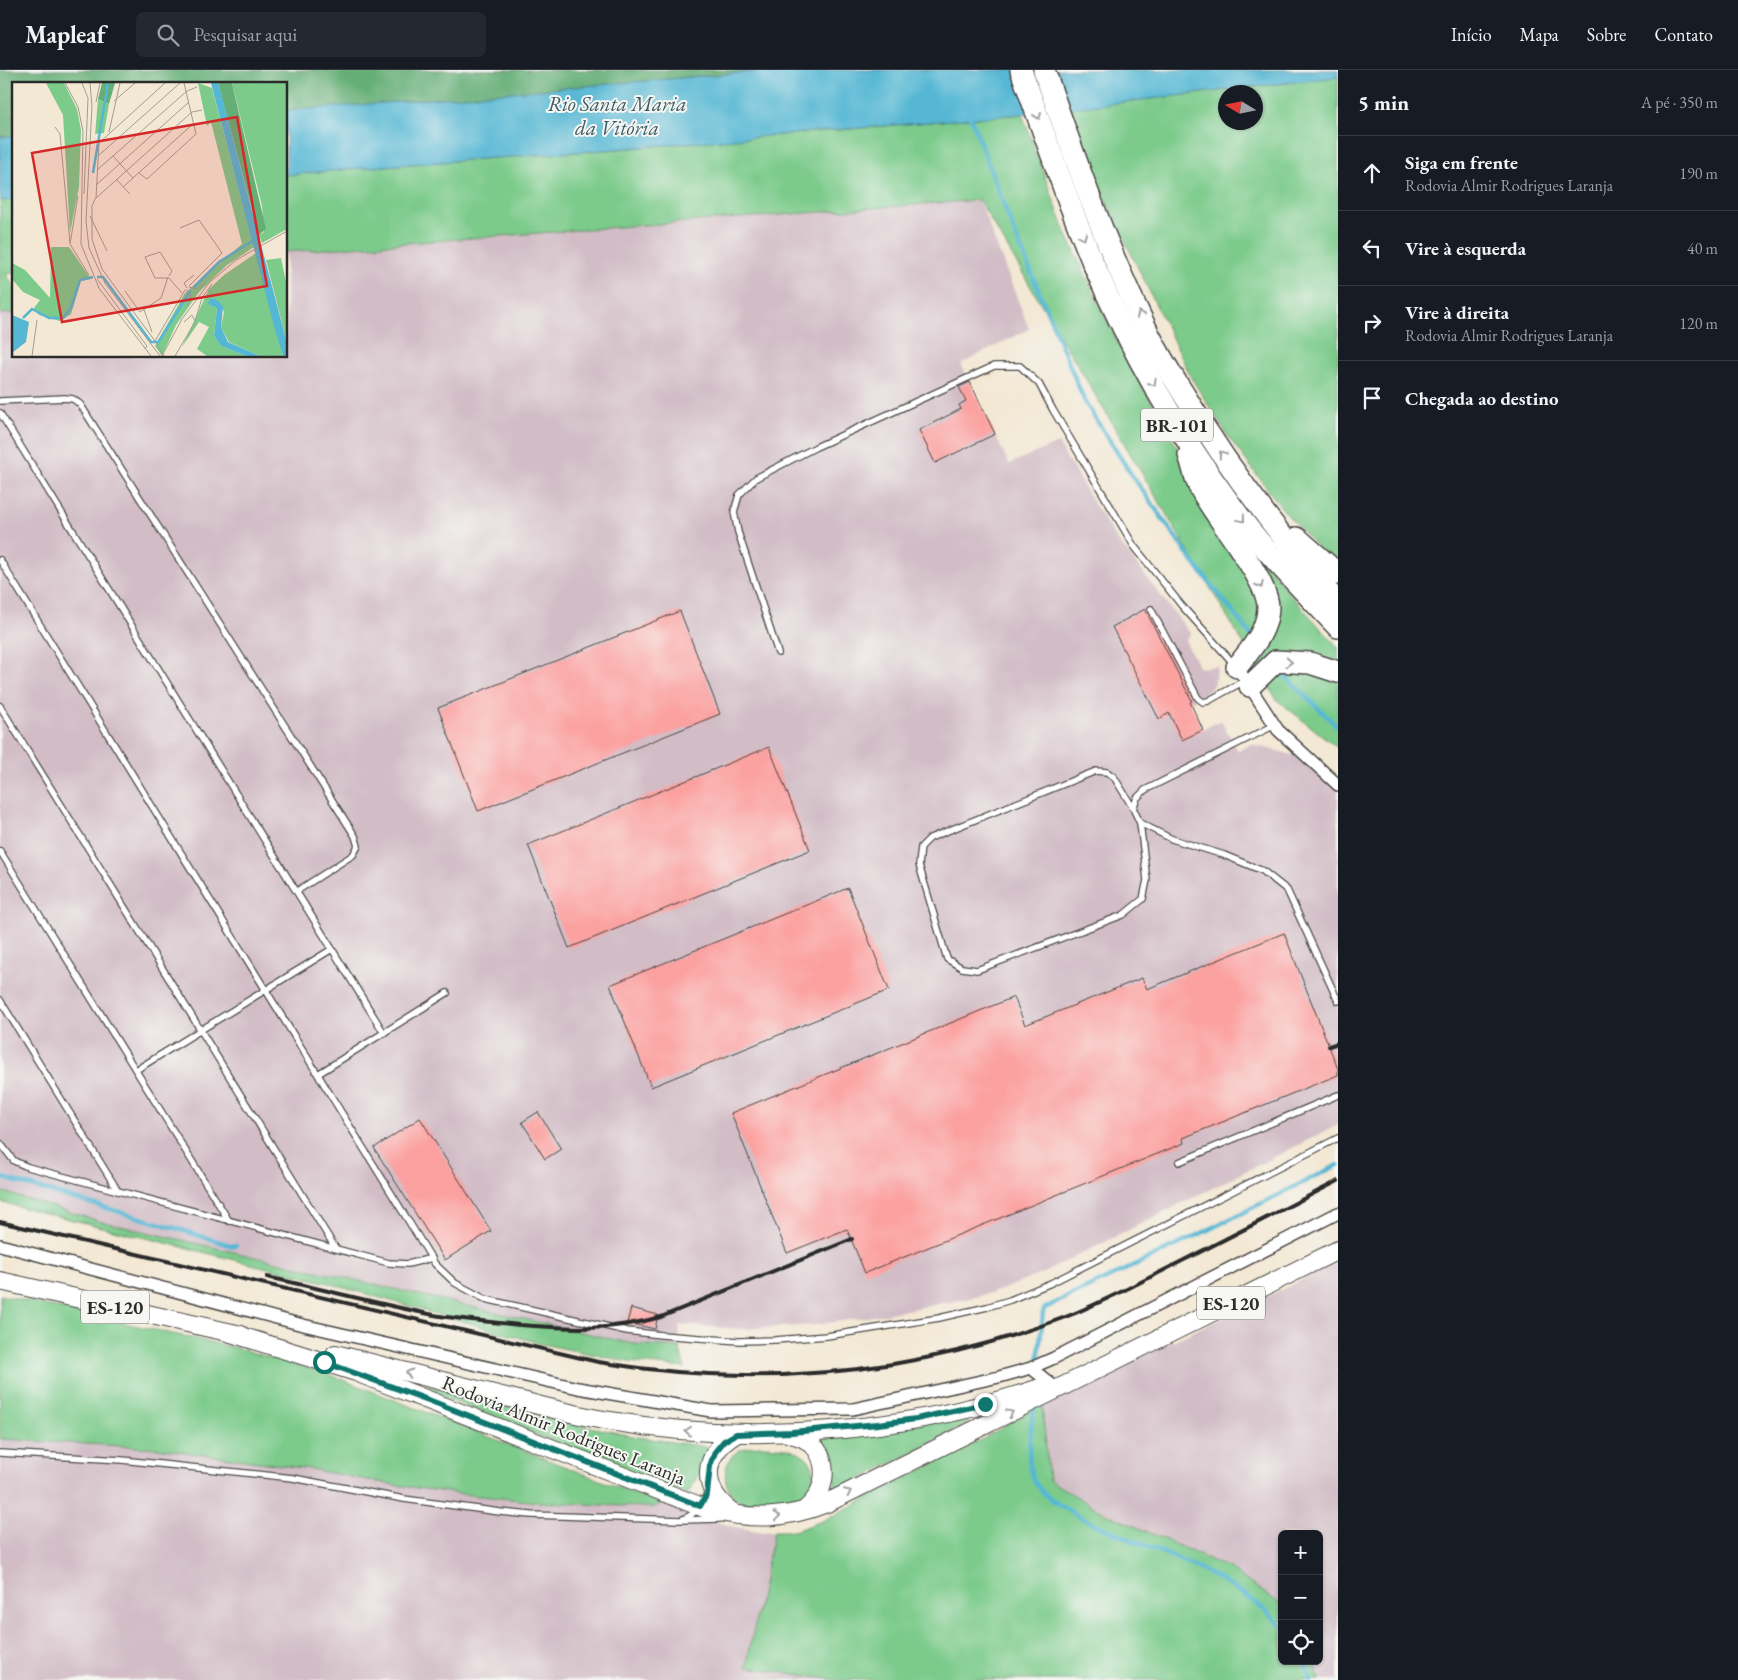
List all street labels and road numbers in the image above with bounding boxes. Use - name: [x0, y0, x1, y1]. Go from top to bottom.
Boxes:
- road number: BR-101: [1141, 408, 1213, 442]
- road number: ES-120: [1197, 1286, 1265, 1320]
- road number: ES-120: [81, 1290, 149, 1324]
- street label: Rodovia Almir Rodrigues Laranja: [439, 1369, 689, 1491]

